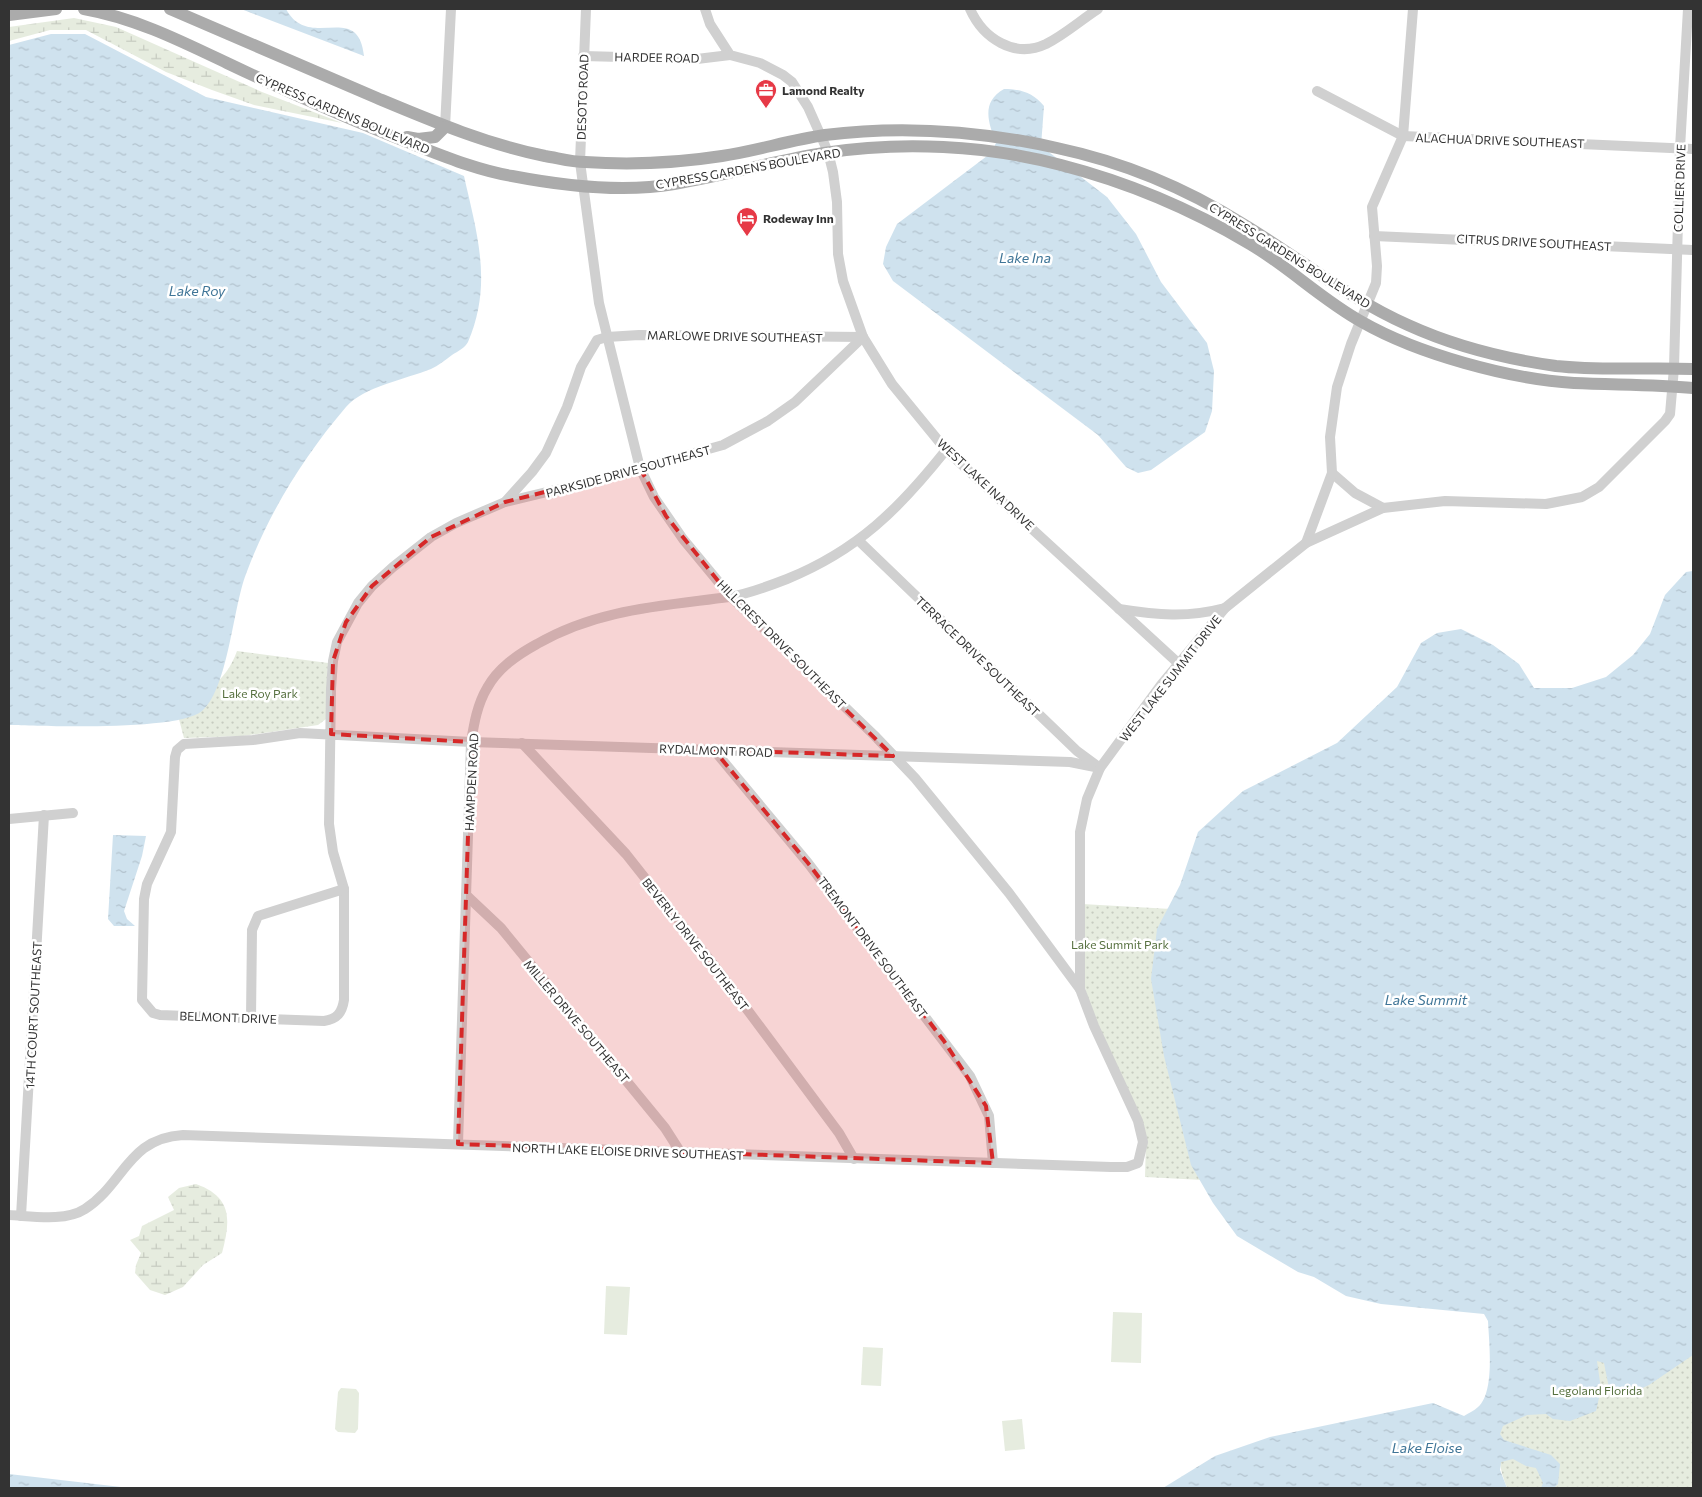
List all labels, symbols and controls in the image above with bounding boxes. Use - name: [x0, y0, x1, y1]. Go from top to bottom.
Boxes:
- street label: HARDEE ROAD: [614, 49, 700, 65]
- street label: DESOTO ROAD: [573, 53, 591, 140]
- street label: CYPRESS GARDENS BOULEVARD: [254, 70, 432, 156]
- office icon: Lamond Realty: [754, 78, 778, 109]
- place label: Lamond Realty: [782, 83, 865, 97]
- street label: ALACHUA DRIVE SOUTHEAST: [1415, 130, 1585, 150]
- street label: COLLIER DRIVE: [1670, 144, 1688, 232]
- street label: CYPRESS GARDENS BOULEVARD: [655, 145, 842, 191]
- street label: CYPRESS GARDENS BOULEVARD: [1207, 199, 1373, 311]
- hotel icon: Rodeway Inn: [735, 206, 759, 237]
- place label: Rodeway Inn: [763, 211, 834, 225]
- street label: CITRUS DRIVE SOUTHEAST: [1456, 231, 1612, 253]
- water label: Lake Ina: [999, 249, 1051, 266]
- water label: Lake Roy: [169, 282, 226, 299]
- street label: MARLOWE DRIVE SOUTHEAST: [647, 327, 823, 345]
- street label: WEST LAKE INA DRIVE: [935, 435, 1037, 533]
- street label: PARKSIDE DRIVE SOUTHEAST: [544, 442, 712, 500]
- street label: HILLCREST DRIVE SOUTHEAST: [715, 577, 849, 711]
- street label: TERRACE DRIVE SOUTHEAST: [913, 593, 1043, 719]
- street label: WEST LAKE SUMMIT DRIVE: [1116, 612, 1224, 744]
- park label: Lake Roy Park: [222, 686, 299, 700]
- street label: HAMPDEN ROAD: [461, 733, 481, 831]
- street label: RYDALMONT ROAD: [659, 741, 773, 759]
- street label: TREMONT DRIVE SOUTHEAST: [815, 874, 931, 1021]
- street label: BEVERLY DRIVE SOUTHEAST: [640, 875, 752, 1013]
- park label: Lake Summit Park: [1071, 937, 1170, 951]
- street label: 14TH COURT SOUTHEAST: [22, 941, 44, 1089]
- street label: MILLER DRIVE SOUTHEAST: [521, 957, 633, 1086]
- water label: Lake Summit: [1385, 991, 1467, 1008]
- street label: BELMONT DRIVE: [179, 1008, 277, 1026]
- street label: NORTH LAKE ELOISE DRIVE SOUTHEAST: [512, 1140, 744, 1162]
- park label: Legoland Florida: [1552, 1383, 1642, 1397]
- water label: Lake Eloise: [1392, 1439, 1463, 1456]

